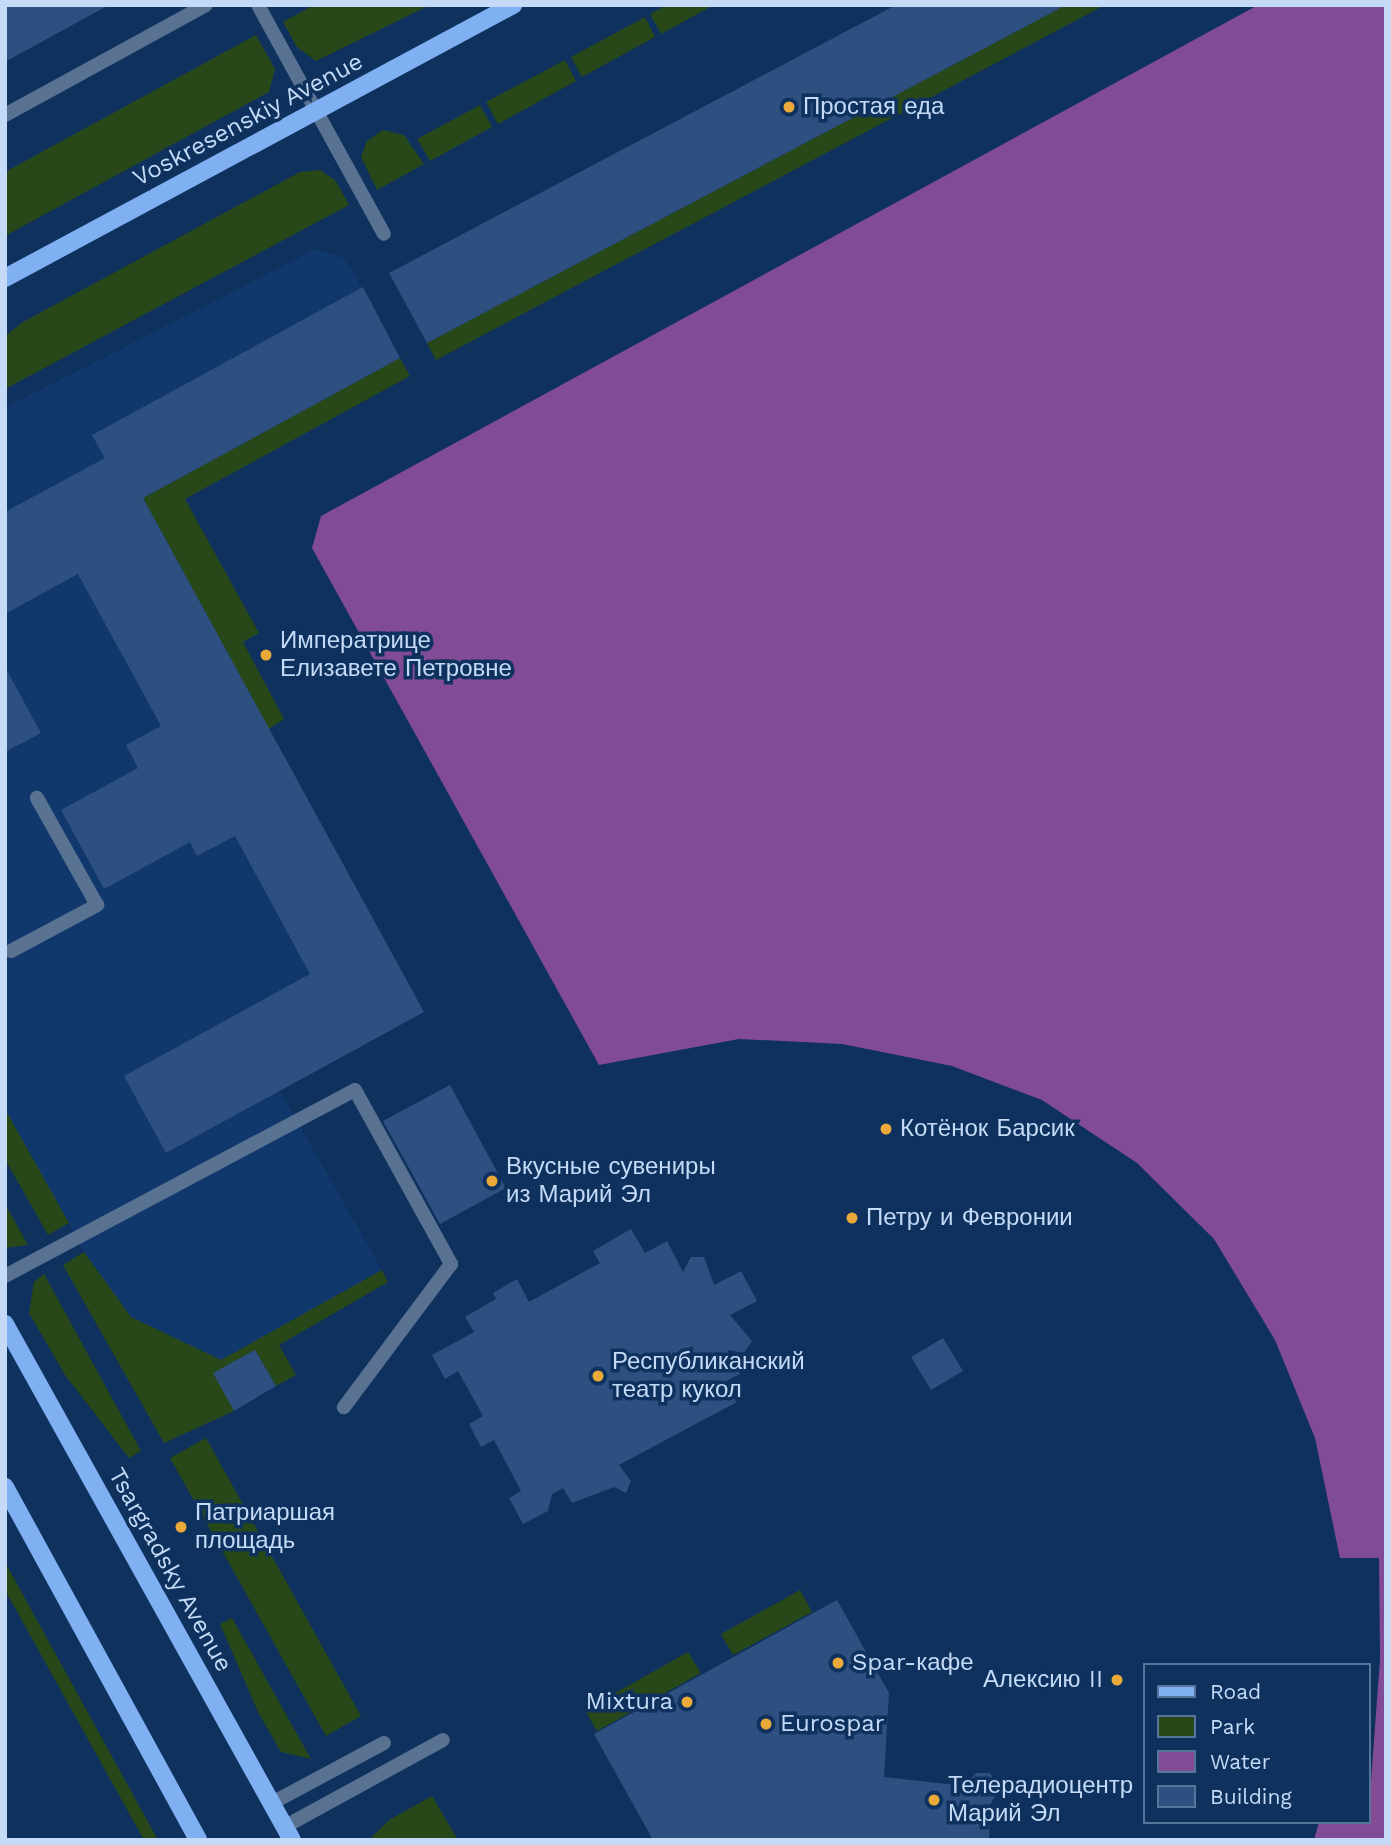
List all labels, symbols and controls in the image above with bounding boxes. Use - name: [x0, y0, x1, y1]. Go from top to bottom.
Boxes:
- street label: Voskresenskiy Avenue: [127, 47, 369, 193]
- place label: Простая еда: [803, 93, 944, 121]
- marker: Простая еда: [781, 99, 797, 115]
- place label: Императрице Елизавете Петровне: [280, 627, 512, 683]
- marker: Императрице Елизавете Петровне: [258, 647, 274, 663]
- place label: Котёнок Барсик: [900, 1115, 1075, 1143]
- marker: Котёнок Барсик: [878, 1121, 894, 1137]
- place label: Вкусные сувениры из Марий Эл: [506, 1153, 716, 1209]
- marker: Вкусные сувениры из Марий Эл: [484, 1173, 500, 1189]
- place label: Петру и Февронии: [866, 1204, 1073, 1232]
- marker: Петру и Февронии: [844, 1210, 860, 1226]
- place label: Республиканский театр кукол: [612, 1348, 805, 1404]
- marker: Республиканский театр кукол: [590, 1368, 606, 1384]
- street label: Tsargradsky Avenue: [102, 1462, 238, 1678]
- place label: Патриаршая площадь: [195, 1499, 335, 1555]
- marker: Патриаршая площадь: [173, 1519, 189, 1535]
- place label: Spar-кафе: [852, 1649, 974, 1677]
- marker: Spar-кафе: [830, 1655, 846, 1671]
- legend: [1142, 1663, 1370, 1824]
- place label: Алексию II: [983, 1666, 1103, 1694]
- marker: Алексию II: [1109, 1672, 1125, 1688]
- text: Road: [1210, 1679, 1261, 1704]
- place label: Mixtura: [585, 1688, 673, 1716]
- marker: Mixtura: [679, 1694, 695, 1710]
- place label: Eurospar: [780, 1710, 885, 1738]
- text: Park: [1210, 1714, 1255, 1739]
- marker: Eurospar: [758, 1716, 774, 1732]
- text: Water: [1210, 1749, 1270, 1774]
- place label: Телерадиоцентр Марий Эл: [948, 1772, 1133, 1828]
- text: Building: [1210, 1784, 1292, 1809]
- marker: Телерадиоцентр Марий Эл: [926, 1792, 942, 1808]

